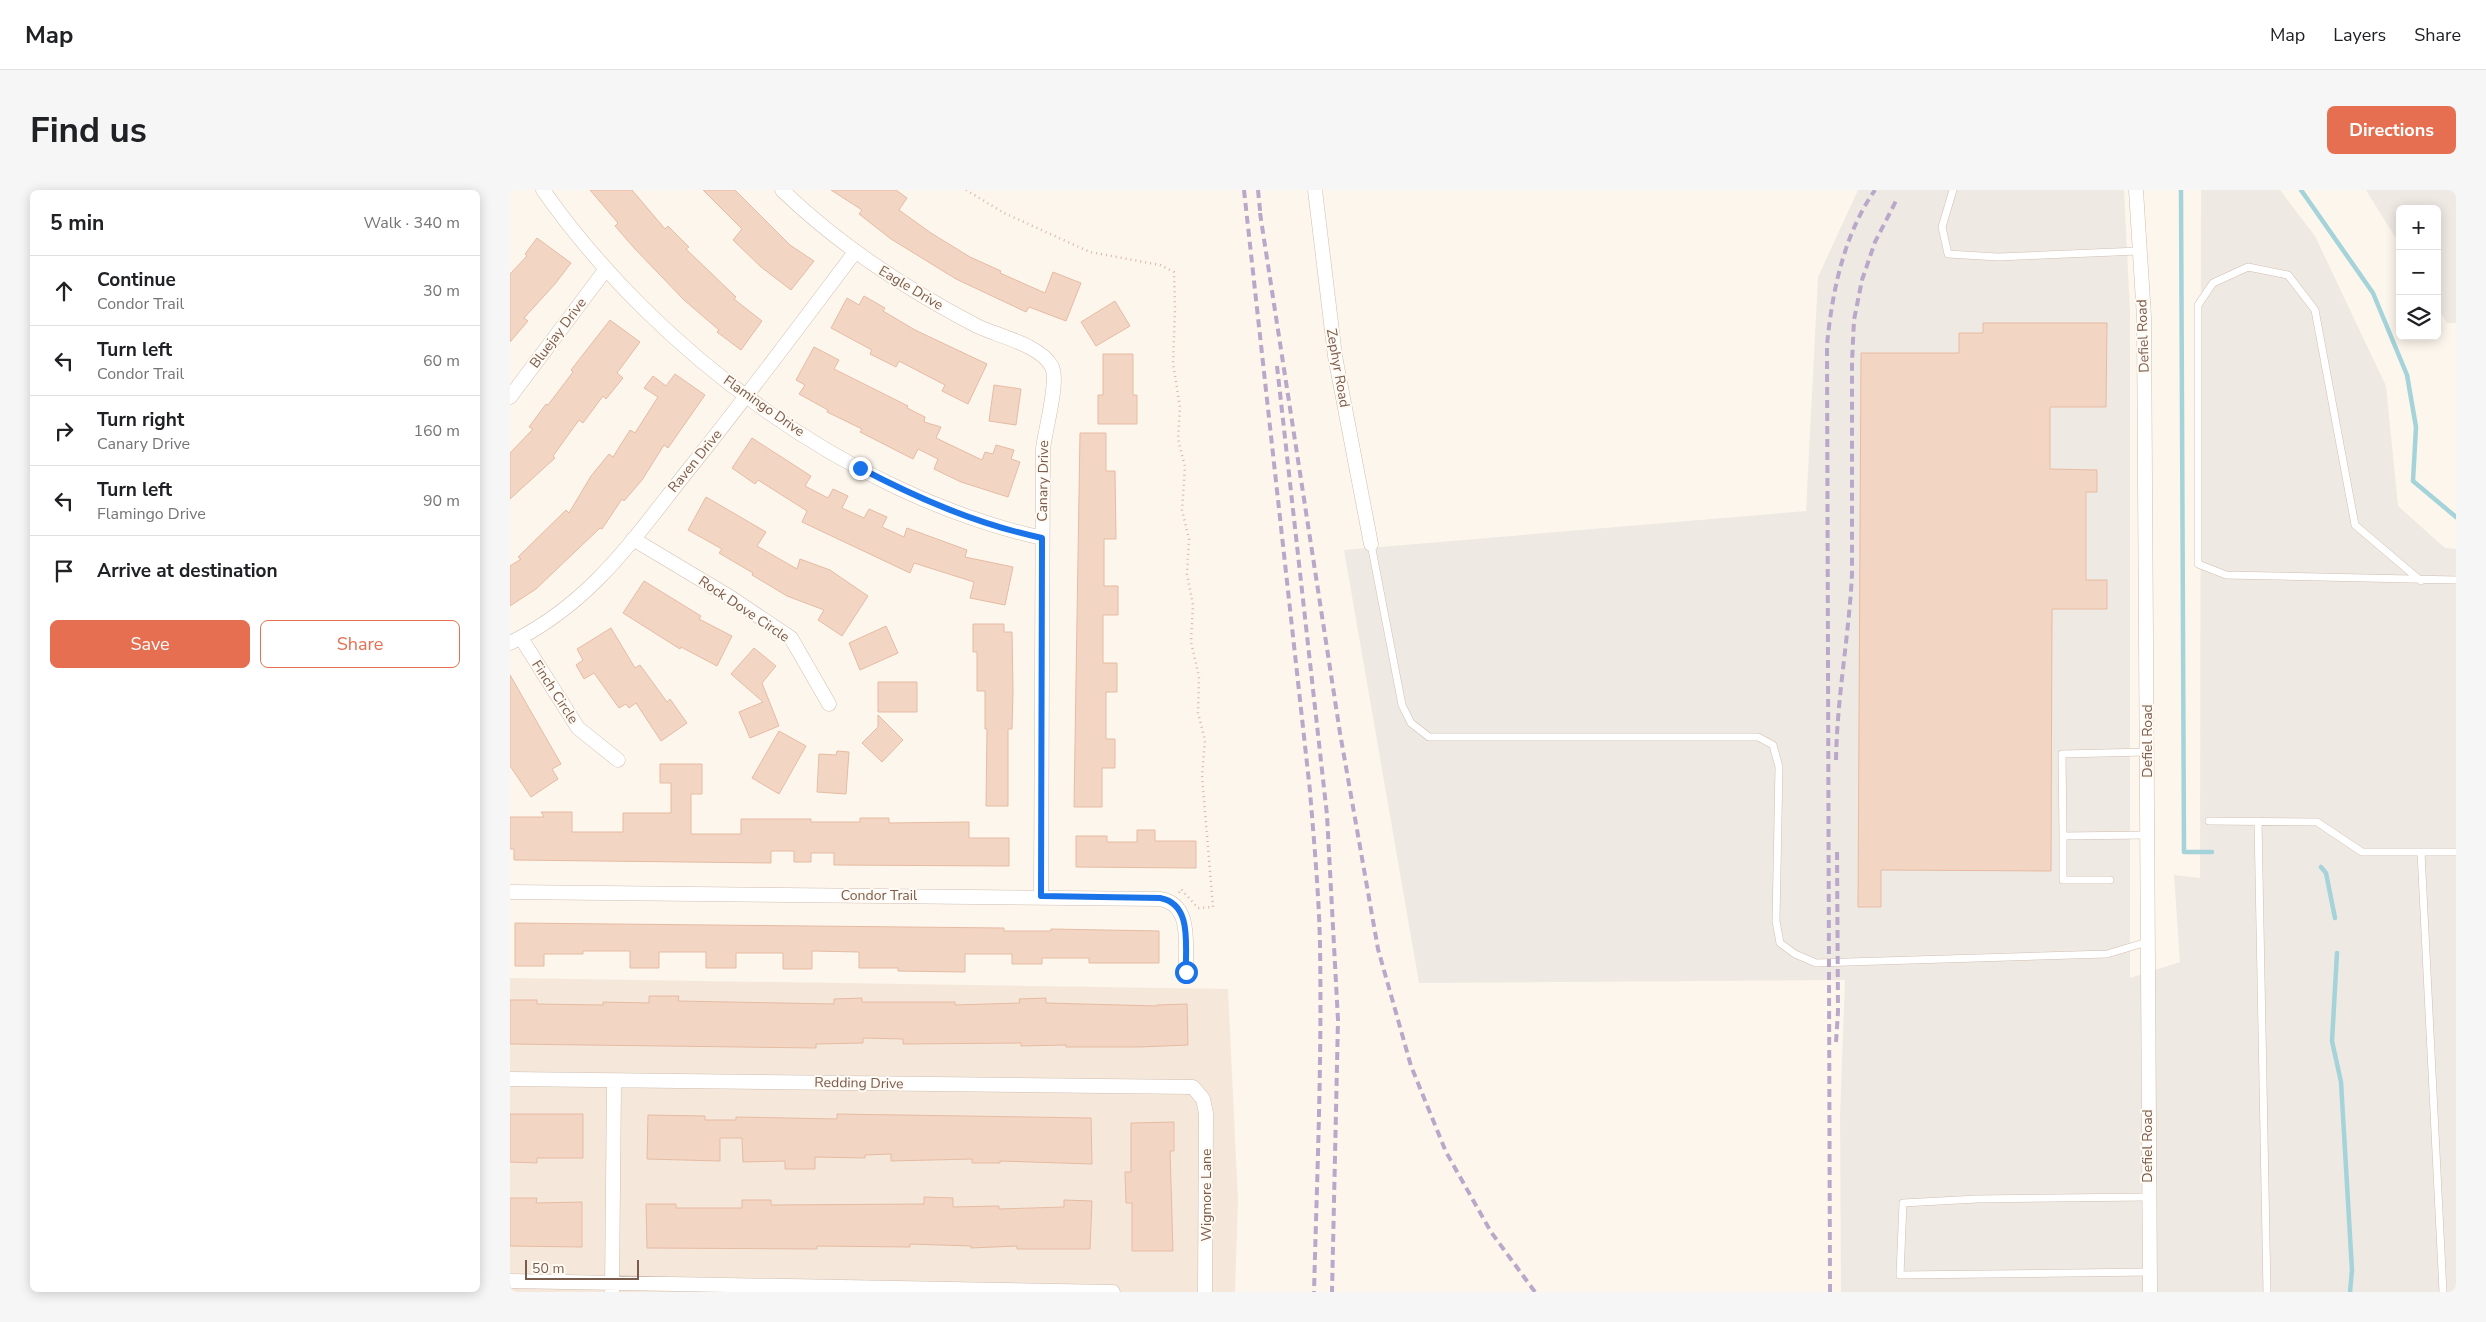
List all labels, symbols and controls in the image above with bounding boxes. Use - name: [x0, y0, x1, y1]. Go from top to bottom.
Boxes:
- text: Map: [25, 19, 73, 51]
- text: Map: [2270, 23, 2305, 47]
- text: Layers: [2333, 23, 2386, 47]
- text: Share: [2414, 23, 2461, 47]
- button: Directions: [2327, 106, 2456, 154]
- text: Find us: [30, 107, 147, 154]
- map controls: [2396, 205, 2441, 340]
- button: +: [2396, 205, 2441, 250]
- text: 5 min: [50, 209, 104, 237]
- text: Walk · 340 m: [364, 212, 460, 234]
- button: −: [2396, 250, 2441, 295]
- street label: Eagle Drive: [875, 261, 947, 315]
- text: Continue: [97, 267, 176, 293]
- icon: ahead: [50, 277, 78, 305]
- text: 30 m: [423, 280, 460, 302]
- text: Condor Trail: [97, 293, 184, 315]
- street label: Bluejay Drive: [525, 294, 591, 372]
- button: layers: [2396, 295, 2441, 340]
- street label: Defiel Road: [2132, 299, 2154, 373]
- street label: Zephyr Road: [1322, 327, 1354, 409]
- text: Turn left: [97, 337, 172, 363]
- icon: left: [50, 347, 78, 375]
- text: 60 m: [423, 350, 460, 372]
- text: Condor Trail: [97, 363, 184, 385]
- street label: Flamingo Drive: [720, 371, 808, 441]
- text: Turn right: [97, 407, 184, 433]
- icon: right: [50, 417, 78, 445]
- text: 160 m: [413, 420, 460, 442]
- street label: Raven Drive: [664, 425, 726, 497]
- text: Canary Drive: [97, 433, 190, 455]
- street label: Canary Drive: [1033, 440, 1053, 522]
- route end: [849, 457, 872, 480]
- text: Turn left: [97, 477, 172, 503]
- icon: left: [50, 487, 78, 515]
- text: 90 m: [423, 490, 460, 512]
- text: Flamingo Drive: [97, 503, 206, 525]
- icon: arrive: [50, 557, 78, 585]
- text: Arrive at destination: [97, 558, 278, 584]
- street label: Rock Dove Circle: [695, 572, 793, 646]
- button: Save: [50, 620, 250, 668]
- button: Share: [260, 620, 460, 668]
- street label: Finch Circle: [527, 656, 583, 728]
- street label: Defiel Road: [2138, 704, 2157, 778]
- street label: Condor Trail: [841, 886, 918, 905]
- route start: [1175, 961, 1198, 984]
- street label: Redding Drive: [814, 1073, 904, 1093]
- street label: Defiel Road: [2138, 1109, 2157, 1183]
- street label: Wigmore Lane: [1197, 1148, 1216, 1242]
- scale bar: [525, 1257, 639, 1280]
- text: 50 m: [532, 1259, 564, 1278]

